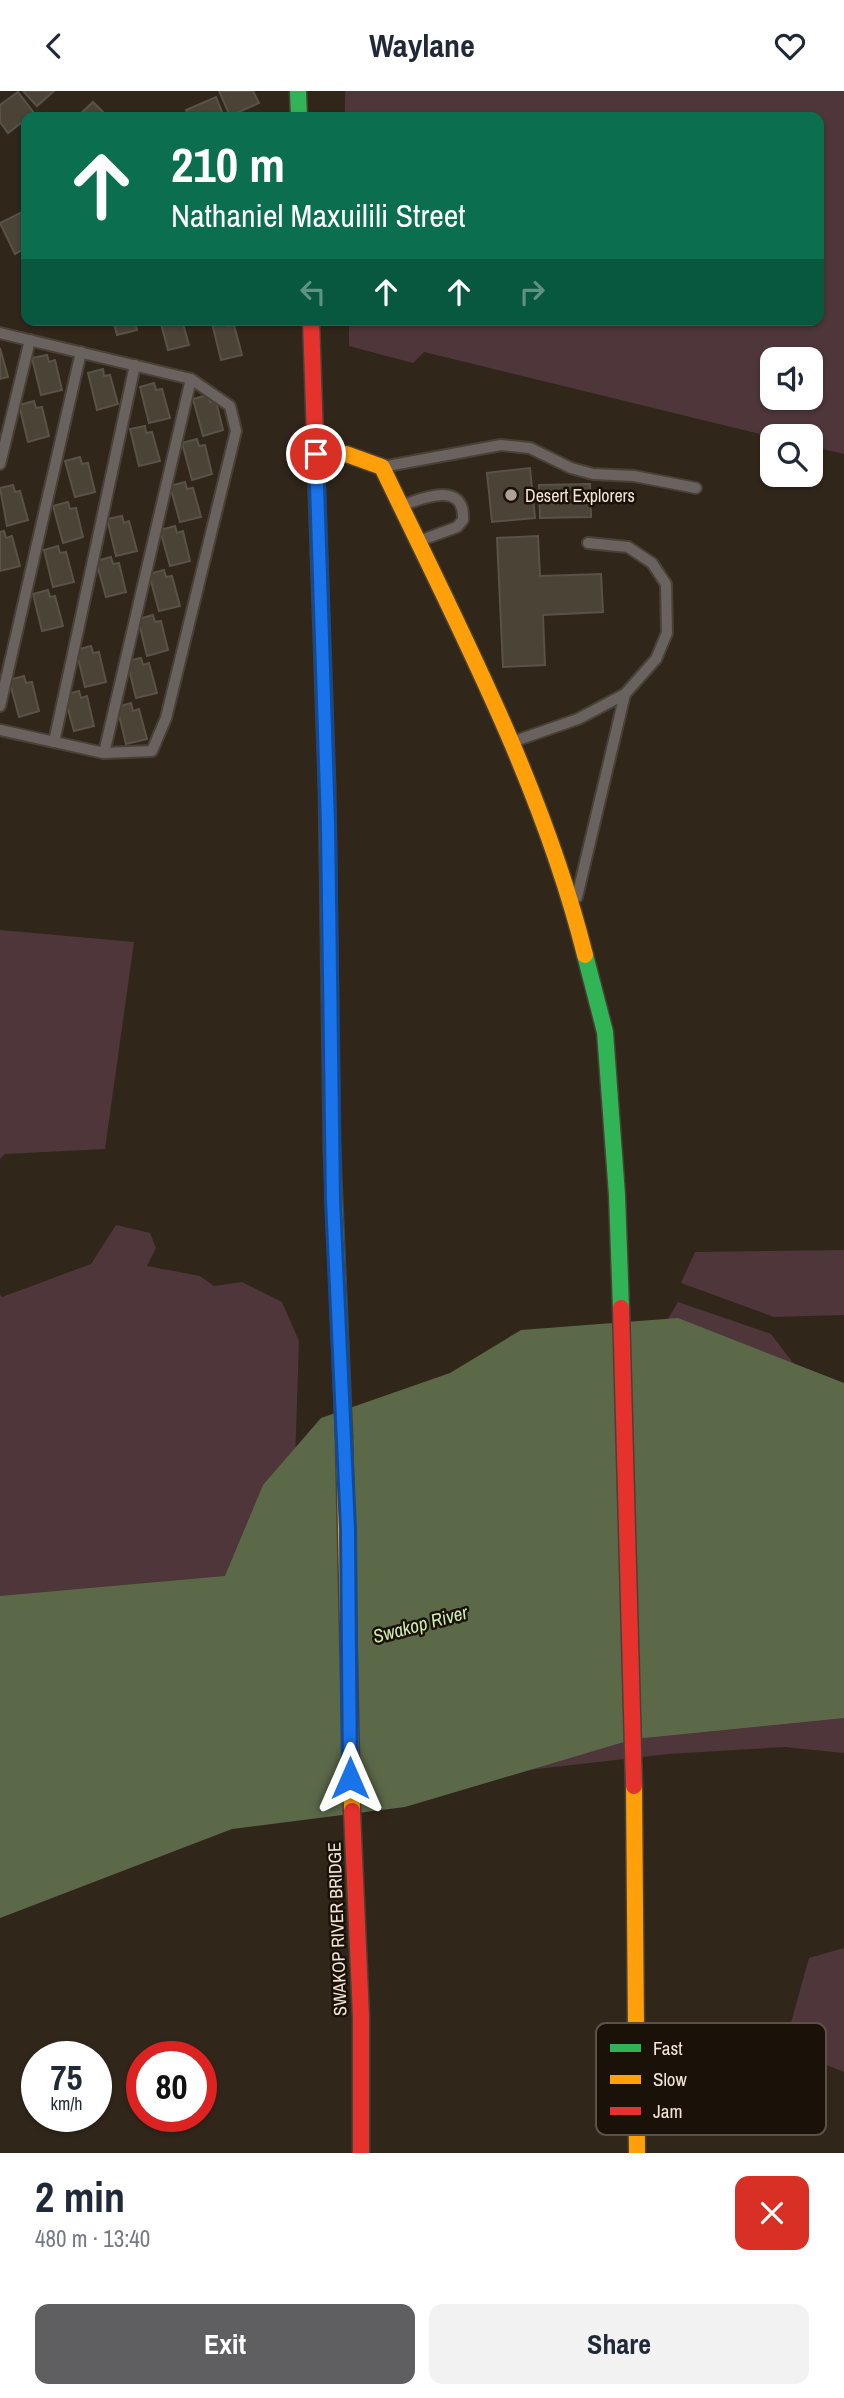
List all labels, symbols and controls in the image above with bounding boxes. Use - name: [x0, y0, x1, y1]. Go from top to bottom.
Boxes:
- text: Waylane: [369, 24, 475, 67]
- icon: back: [35, 27, 73, 65]
- icon: heart: [771, 27, 809, 65]
- text: 210 m: [171, 131, 285, 197]
- icon: ahead: [56, 140, 147, 231]
- text: Nathaniel Maxuilili Street: [171, 194, 466, 237]
- icon: left: [294, 273, 332, 311]
- icon: ahead: [367, 273, 405, 311]
- icon: ahead: [440, 273, 478, 311]
- icon: right: [513, 273, 551, 311]
- map controls: [760, 347, 823, 487]
- button: sound: [760, 347, 823, 410]
- pin: [286, 424, 346, 484]
- button: search: [760, 424, 823, 487]
- icon: arrive: [297, 435, 335, 473]
- place label: Desert Explorers: [525, 483, 635, 508]
- marker: Desert Explorers: [503, 487, 519, 503]
- water label: Swakop River: [370, 1599, 471, 1649]
- position arrow: [313, 1741, 387, 1815]
- street label: SWAKOP RIVER BRIDGE: [321, 1842, 353, 2016]
- legend: [596, 2023, 826, 2135]
- text: Fast: [653, 2035, 683, 2061]
- speed limit sign: 80: [126, 2041, 217, 2132]
- text: 75: [51, 2054, 82, 2101]
- text: Slow: [653, 2066, 688, 2092]
- text: km/h: [51, 2091, 83, 2116]
- text: Jam: [653, 2098, 682, 2124]
- text: 2 min: [35, 2169, 125, 2225]
- button: close: [735, 2176, 809, 2250]
- text: 480 m · 13:40: [35, 2223, 150, 2254]
- button: Exit: [35, 2304, 415, 2384]
- button: Share: [429, 2304, 809, 2384]

